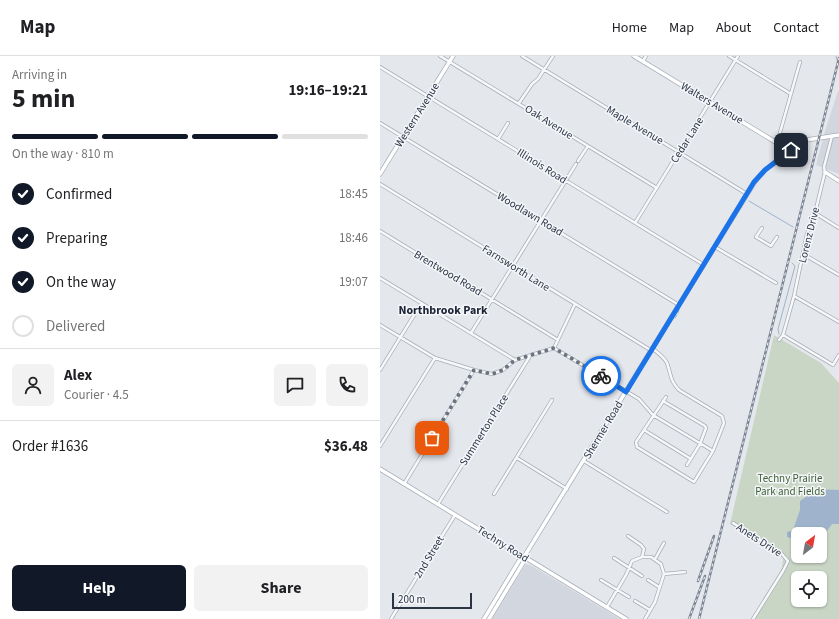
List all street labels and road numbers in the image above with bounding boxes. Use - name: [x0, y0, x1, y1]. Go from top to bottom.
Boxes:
- street label: Walters Avenue: [678, 78, 746, 128]
- street label: Western Avenue: [391, 79, 443, 150]
- street label: Oak Avenue: [522, 101, 576, 143]
- street label: Maple Avenue: [604, 102, 667, 148]
- street label: Cedar Lane: [667, 114, 707, 166]
- street label: Illinois Road: [514, 145, 570, 187]
- street label: Woodlawn Road: [494, 188, 566, 240]
- street label: Lorenz Drive: [795, 205, 823, 265]
- street label: Farnsworth Lane: [479, 241, 553, 295]
- street label: Brentwood Road: [411, 247, 485, 299]
- street label: Summerton Place: [456, 391, 512, 469]
- street label: Shermer Road: [580, 398, 626, 462]
- street label: Anets Drive: [733, 520, 785, 561]
- street label: Techny Road: [474, 522, 532, 566]
- street label: 2nd Street: [410, 533, 448, 581]

